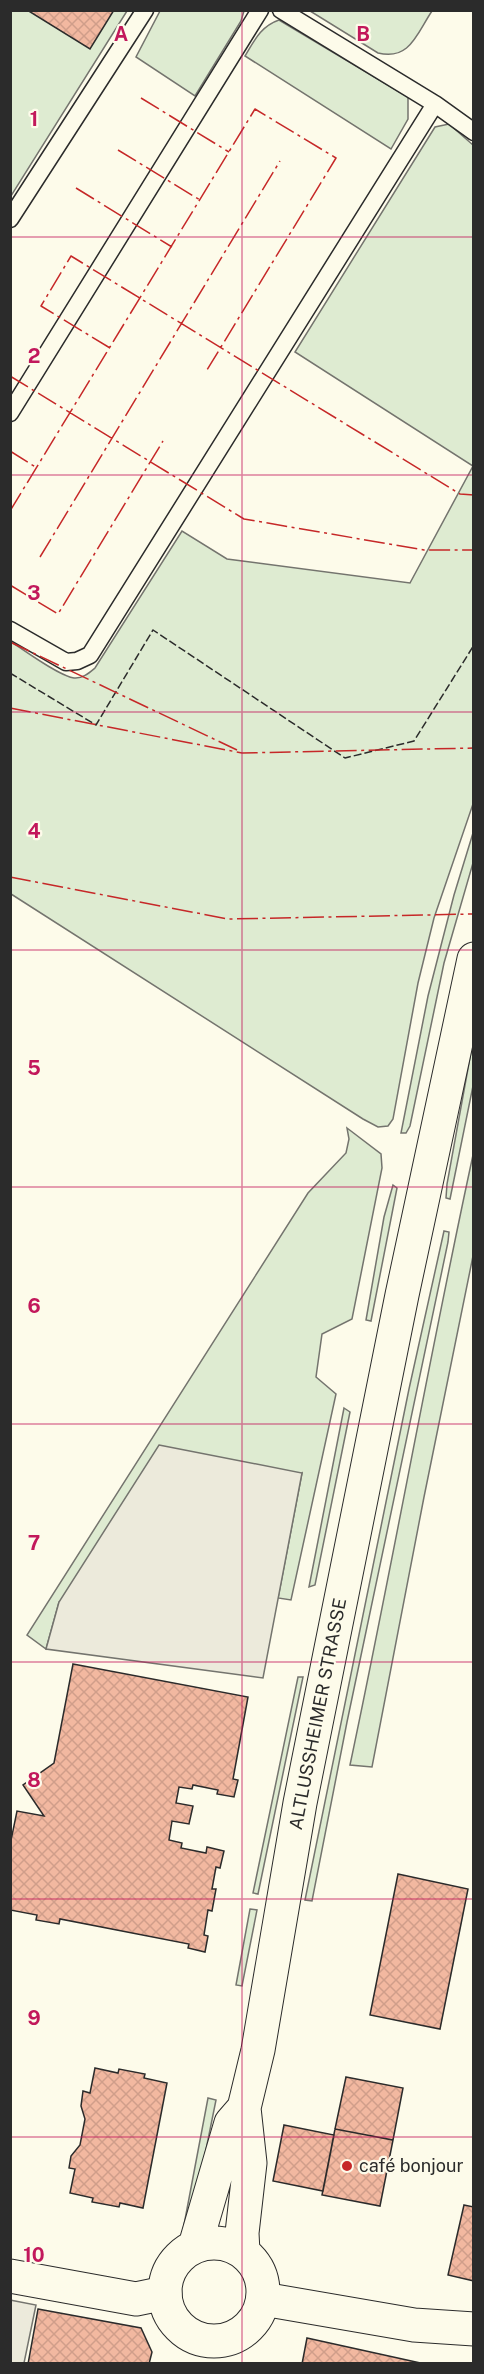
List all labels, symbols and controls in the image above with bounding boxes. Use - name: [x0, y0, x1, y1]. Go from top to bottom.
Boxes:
- text: A: [114, 22, 128, 46]
- text: B: [356, 22, 370, 46]
- text: 1: [30, 107, 38, 131]
- text: 2: [28, 344, 40, 368]
- text: 3: [27, 581, 41, 605]
- text: 4: [27, 819, 41, 843]
- text: 5: [27, 1056, 41, 1080]
- text: 6: [27, 1294, 41, 1318]
- text: 7: [28, 1531, 40, 1555]
- street label: ALTLUSSHEIMER STRASSE: [285, 1596, 350, 1831]
- text: 8: [27, 1768, 41, 1792]
- text: 9: [27, 2006, 41, 2030]
- place label: café bonjour: [359, 2155, 464, 2176]
- marker: café bonjour: [340, 2159, 354, 2173]
- text: 10: [23, 2243, 45, 2267]

